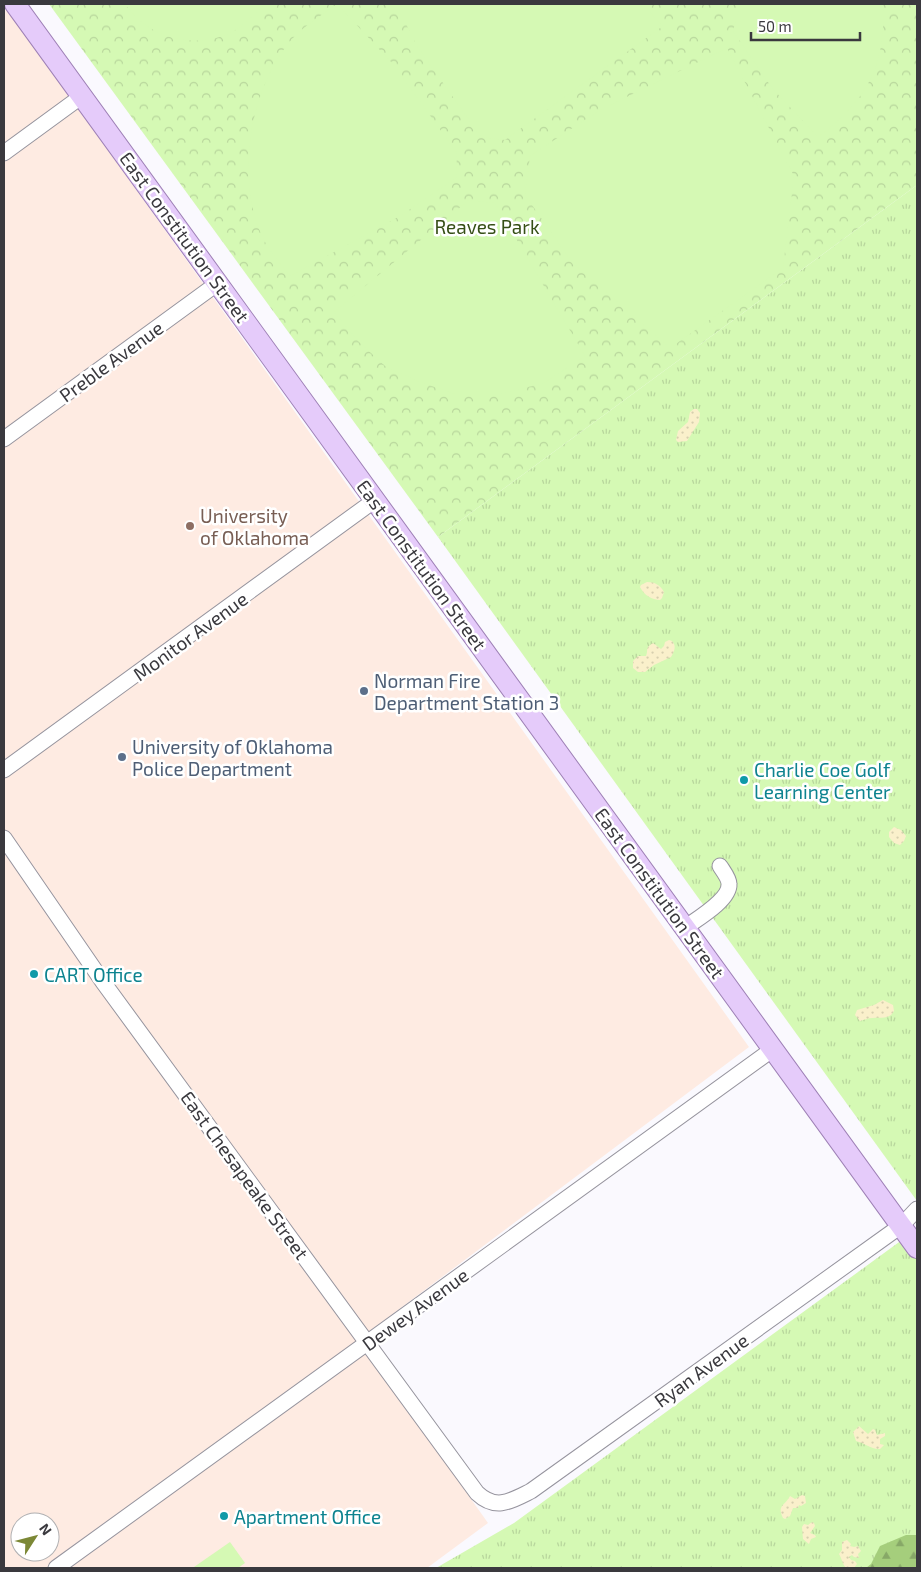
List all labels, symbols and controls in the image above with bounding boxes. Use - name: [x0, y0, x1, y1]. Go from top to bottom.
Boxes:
- scale bar: [751, 10, 860, 42]
- text: 50 m: [758, 17, 792, 35]
- street label: East Constitution Street: [115, 147, 255, 327]
- park label: Reaves Park: [434, 215, 540, 238]
- street label: Preble Avenue: [55, 316, 167, 406]
- street label: East Constitution Street: [352, 475, 492, 655]
- place label: University of Oklahoma: [200, 504, 309, 549]
- marker: University of Oklahoma: [184, 520, 196, 532]
- street label: Monitor Avenue: [128, 587, 252, 685]
- place label: Norman Fire Department Station 3: [374, 669, 559, 714]
- marker: Norman Fire Department Station 3: [358, 685, 370, 697]
- place label: University of Oklahoma Police Department: [132, 735, 333, 780]
- marker: University of Oklahoma Police Department: [116, 751, 128, 763]
- place label: Charlie Coe Golf Learning Center: [754, 758, 891, 803]
- marker: Charlie Coe Golf Learning Center: [738, 774, 750, 786]
- street label: East Constitution Street: [590, 803, 730, 983]
- place label: CART Office: [44, 963, 143, 986]
- marker: CART Office: [28, 968, 40, 980]
- street label: East Chesapeake Street: [176, 1086, 314, 1264]
- street label: Dewey Avenue: [357, 1263, 473, 1355]
- street label: Ryan Avenue: [649, 1328, 753, 1412]
- place label: Apartment Office: [234, 1505, 381, 1528]
- marker: Apartment Office: [218, 1510, 230, 1522]
- north arrow: [10, 1512, 60, 1562]
- text: N: [36, 1520, 56, 1538]

